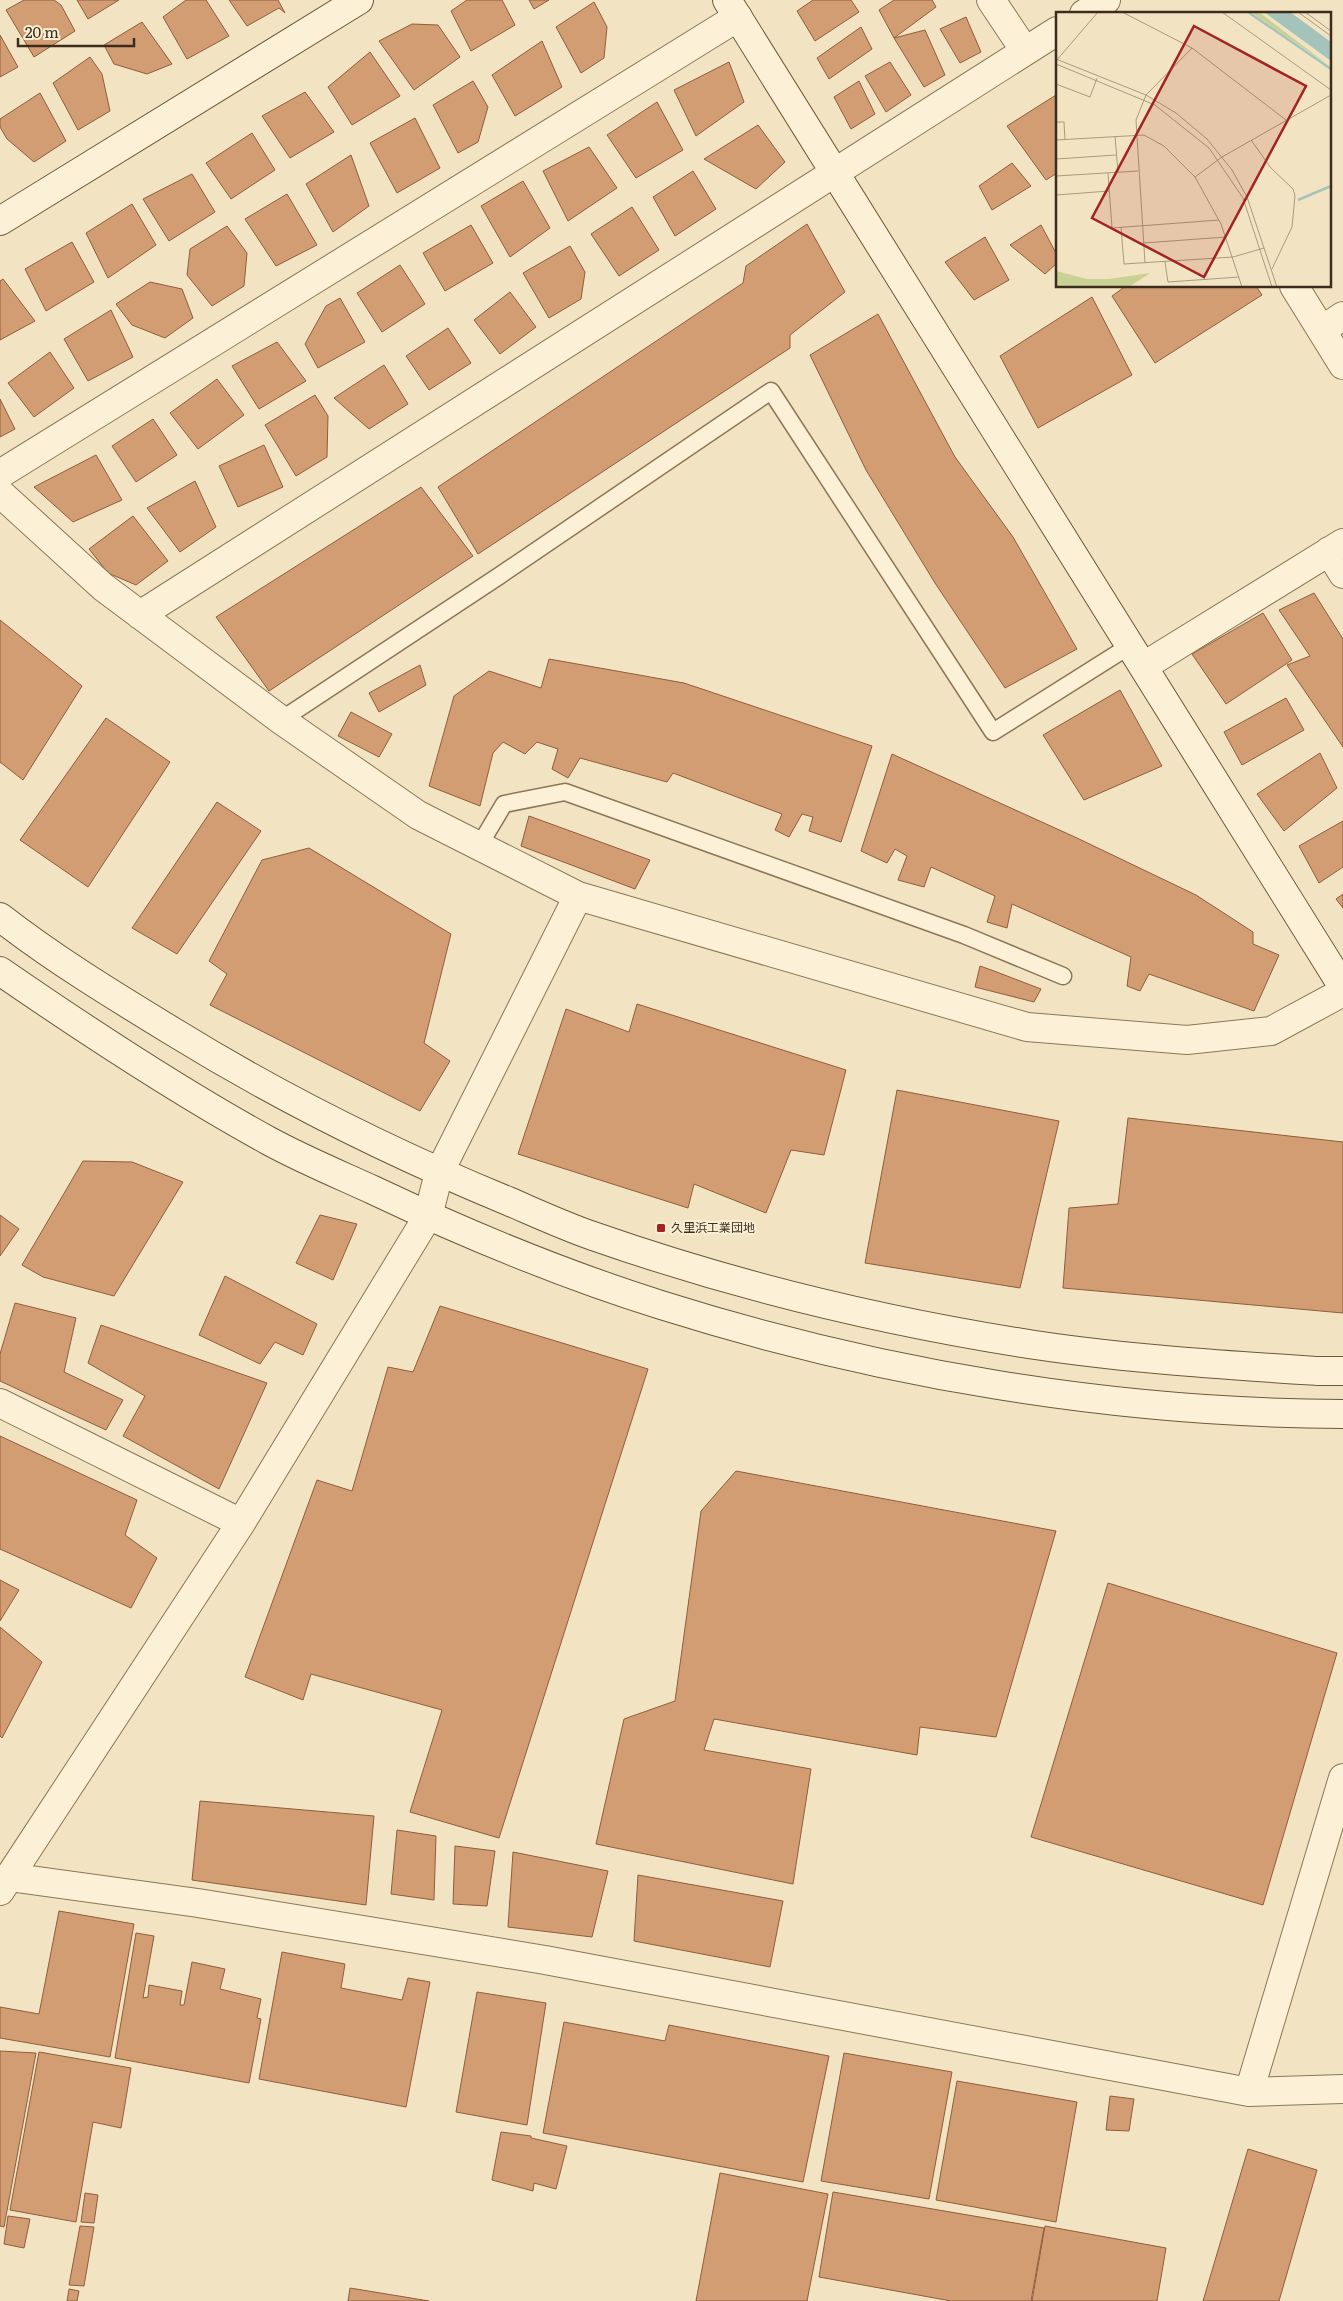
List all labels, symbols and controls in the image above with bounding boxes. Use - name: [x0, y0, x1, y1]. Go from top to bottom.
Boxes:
- inset map: [1056, 12, 1330, 288]
- scale bar: [18, 15, 134, 47]
- text: 20 m: [25, 20, 59, 43]
- place label: 久里浜工業団地: [671, 1218, 755, 1236]
- marker: 久里浜工業団地: [655, 1222, 667, 1234]

